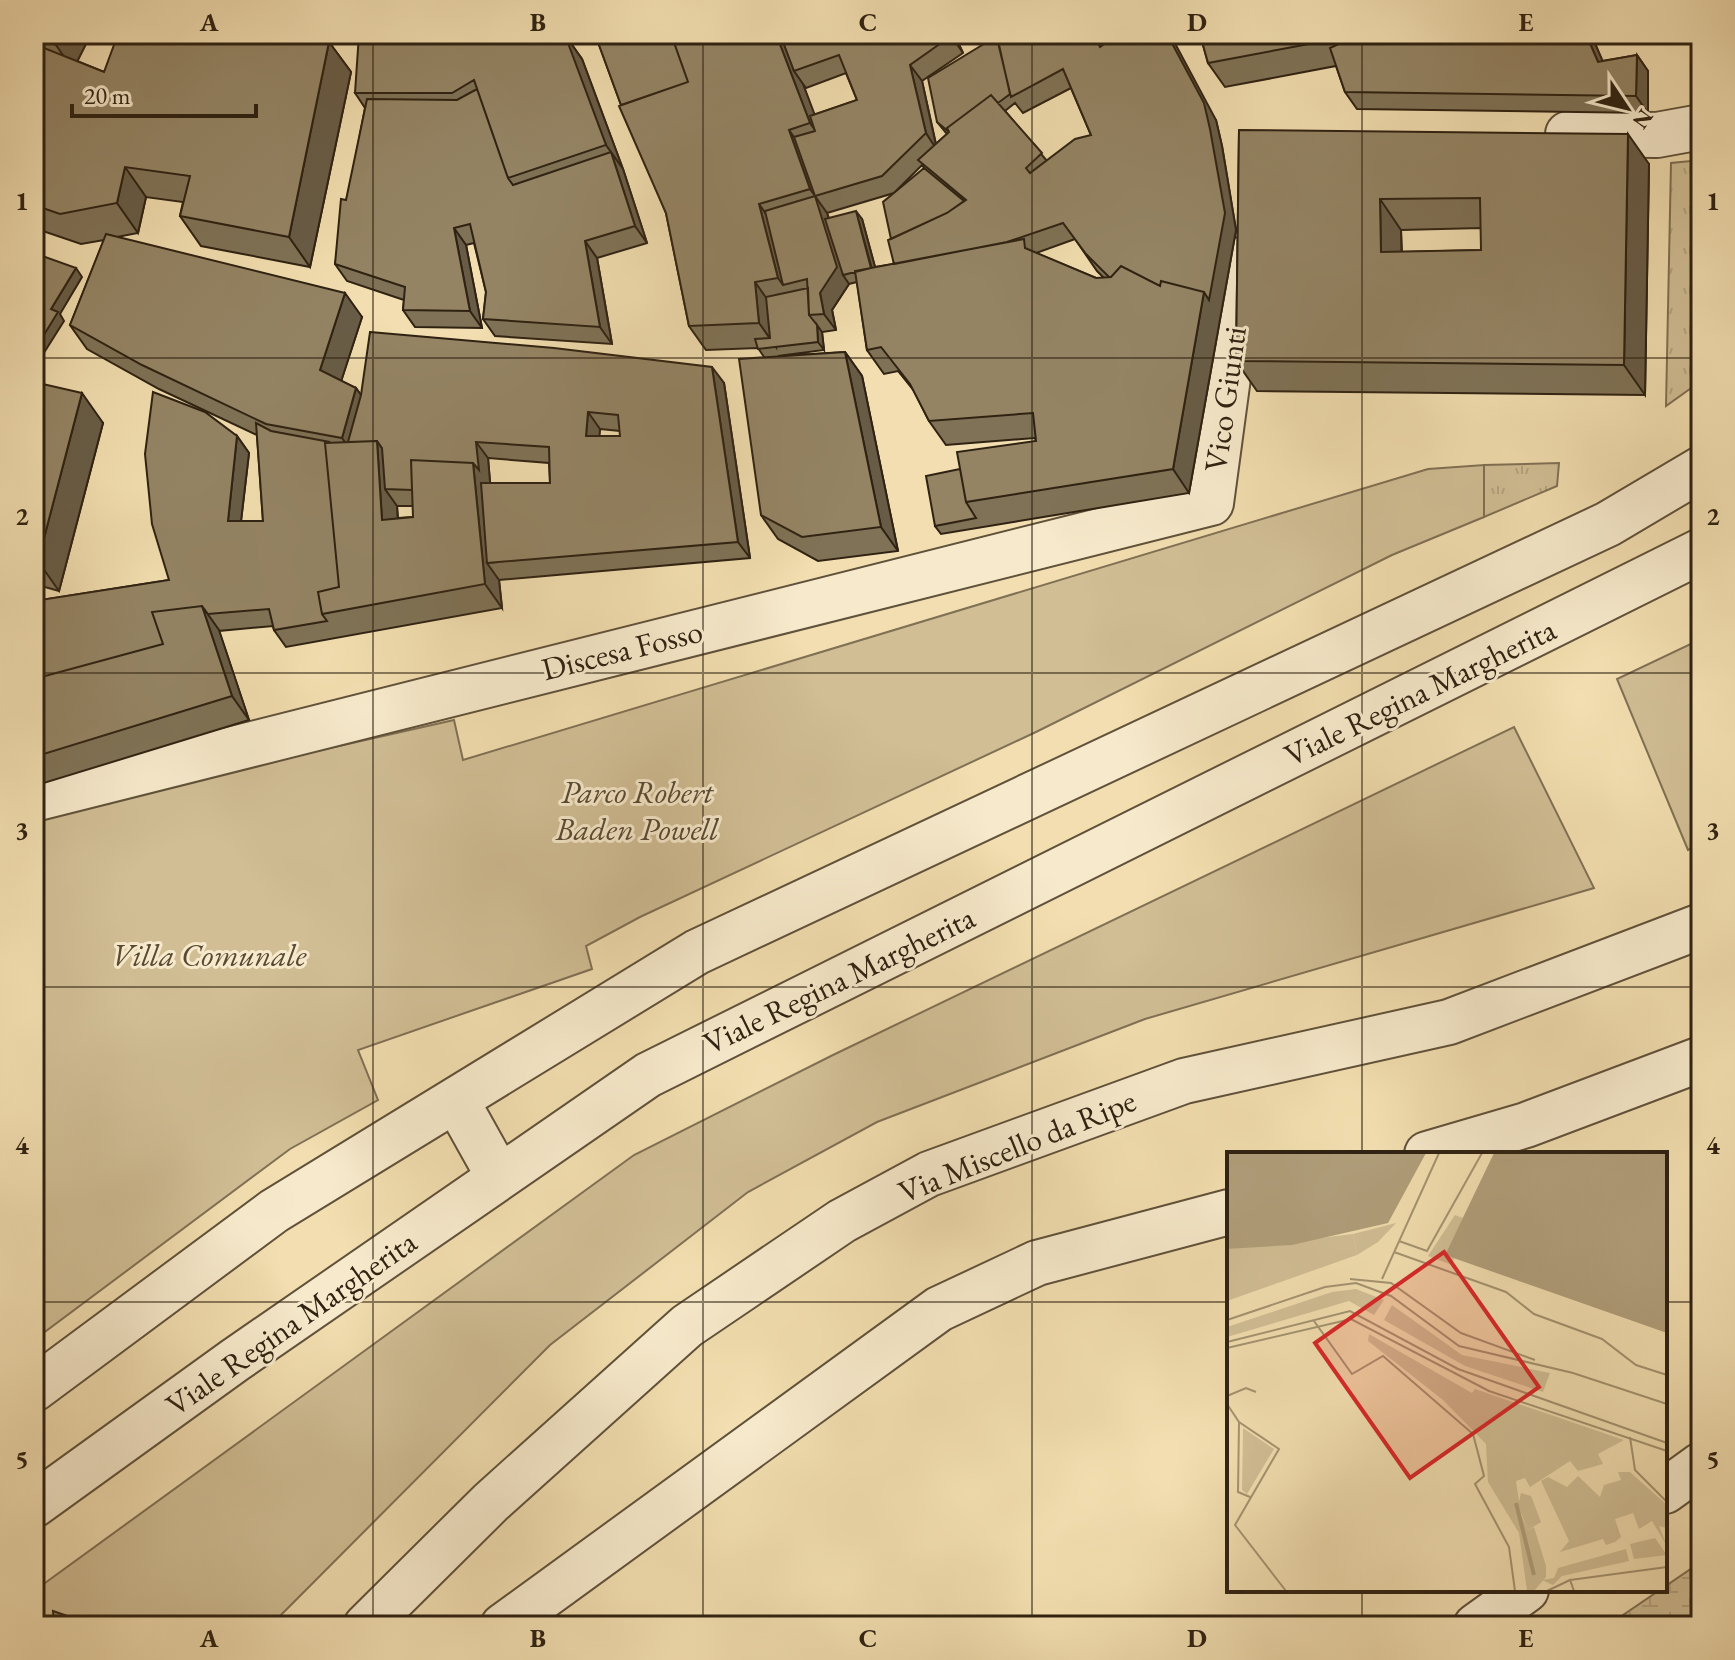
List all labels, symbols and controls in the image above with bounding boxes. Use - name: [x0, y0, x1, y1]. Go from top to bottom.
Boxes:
- text: A: [199, 5, 219, 39]
- text: B: [530, 5, 546, 39]
- text: C: [859, 5, 877, 39]
- text: D: [1187, 5, 1207, 39]
- text: E: [1519, 5, 1534, 39]
- scale bar: [72, 68, 256, 118]
- north arrow: [1587, 68, 1667, 148]
- text: 20 m: [84, 80, 131, 111]
- text: N: [1626, 104, 1660, 135]
- text: 1: [15, 184, 29, 218]
- text: 1: [1706, 184, 1720, 218]
- street label: Vico Giunti: [1194, 324, 1256, 474]
- text: 2: [15, 499, 29, 533]
- text: 2: [1706, 499, 1720, 533]
- street label: Viale Regina Margherita: [1277, 608, 1563, 776]
- street label: Discesa Fosso: [537, 610, 707, 690]
- park label: Parco Robert Baden Powell: [555, 771, 719, 850]
- text: 3: [15, 813, 29, 847]
- text: 3: [1706, 813, 1720, 847]
- street label: Viale Regina Margherita: [696, 896, 982, 1064]
- park label: Villa Comunale: [111, 934, 308, 976]
- street label: Via Miscello da Ripe: [892, 1079, 1142, 1213]
- text: 4: [15, 1128, 29, 1162]
- text: 4: [1706, 1128, 1720, 1162]
- inset map: [1227, 1152, 1667, 1592]
- street label: Viale Regina Margherita: [157, 1220, 425, 1425]
- text: 5: [15, 1442, 29, 1476]
- text: 5: [1706, 1442, 1720, 1476]
- text: A: [199, 1621, 219, 1655]
- text: B: [530, 1621, 546, 1655]
- text: C: [859, 1621, 877, 1655]
- text: D: [1187, 1621, 1207, 1655]
- text: E: [1519, 1621, 1534, 1655]

